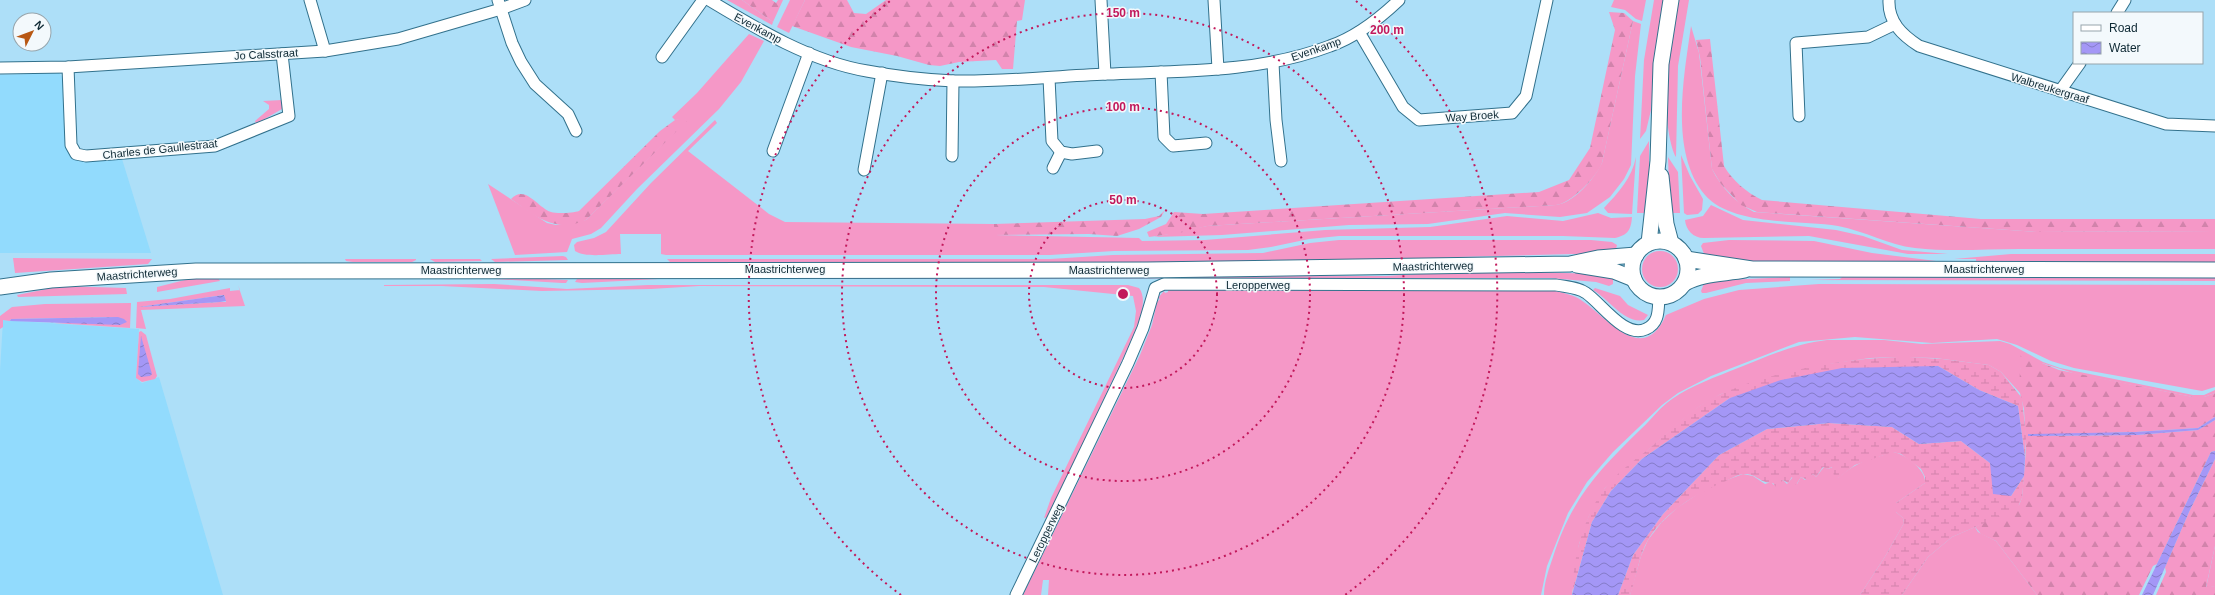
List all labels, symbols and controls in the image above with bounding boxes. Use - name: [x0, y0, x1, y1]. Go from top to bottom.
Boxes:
- text: 150 m: [1106, 6, 1140, 20]
- street label: Evenkamp: [732, 10, 784, 46]
- north arrow: [12, 12, 52, 52]
- legend: [2073, 12, 2203, 64]
- text: N: [32, 18, 47, 32]
- text: Road: [2109, 21, 2138, 35]
- text: 200 m: [1370, 23, 1404, 37]
- street label: Evenkamp: [1289, 35, 1343, 63]
- text: Water: [2109, 41, 2141, 55]
- street label: Jo Calsstraat: [234, 46, 298, 62]
- street label: Walbreukergraaf: [2010, 70, 2091, 106]
- text: 100 m: [1106, 100, 1140, 114]
- street label: Way Broek: [1445, 108, 1500, 124]
- street label: Charles de Gaullestraat: [102, 137, 218, 161]
- text: 50 m: [1109, 193, 1137, 207]
- street label: Maastrichterweg: [1393, 259, 1473, 273]
- street label: Maastrichterweg: [745, 263, 825, 275]
- street label: Maastrichterweg: [1944, 263, 2024, 275]
- street label: Maastrichterweg: [421, 264, 501, 276]
- street label: Maastrichterweg: [1069, 264, 1149, 276]
- street label: Maastrichterweg: [96, 265, 178, 283]
- street label: Leropperweg: [1226, 279, 1290, 291]
- centre of rings: [1116, 287, 1130, 301]
- street label: Leropperweg: [1027, 502, 1065, 564]

